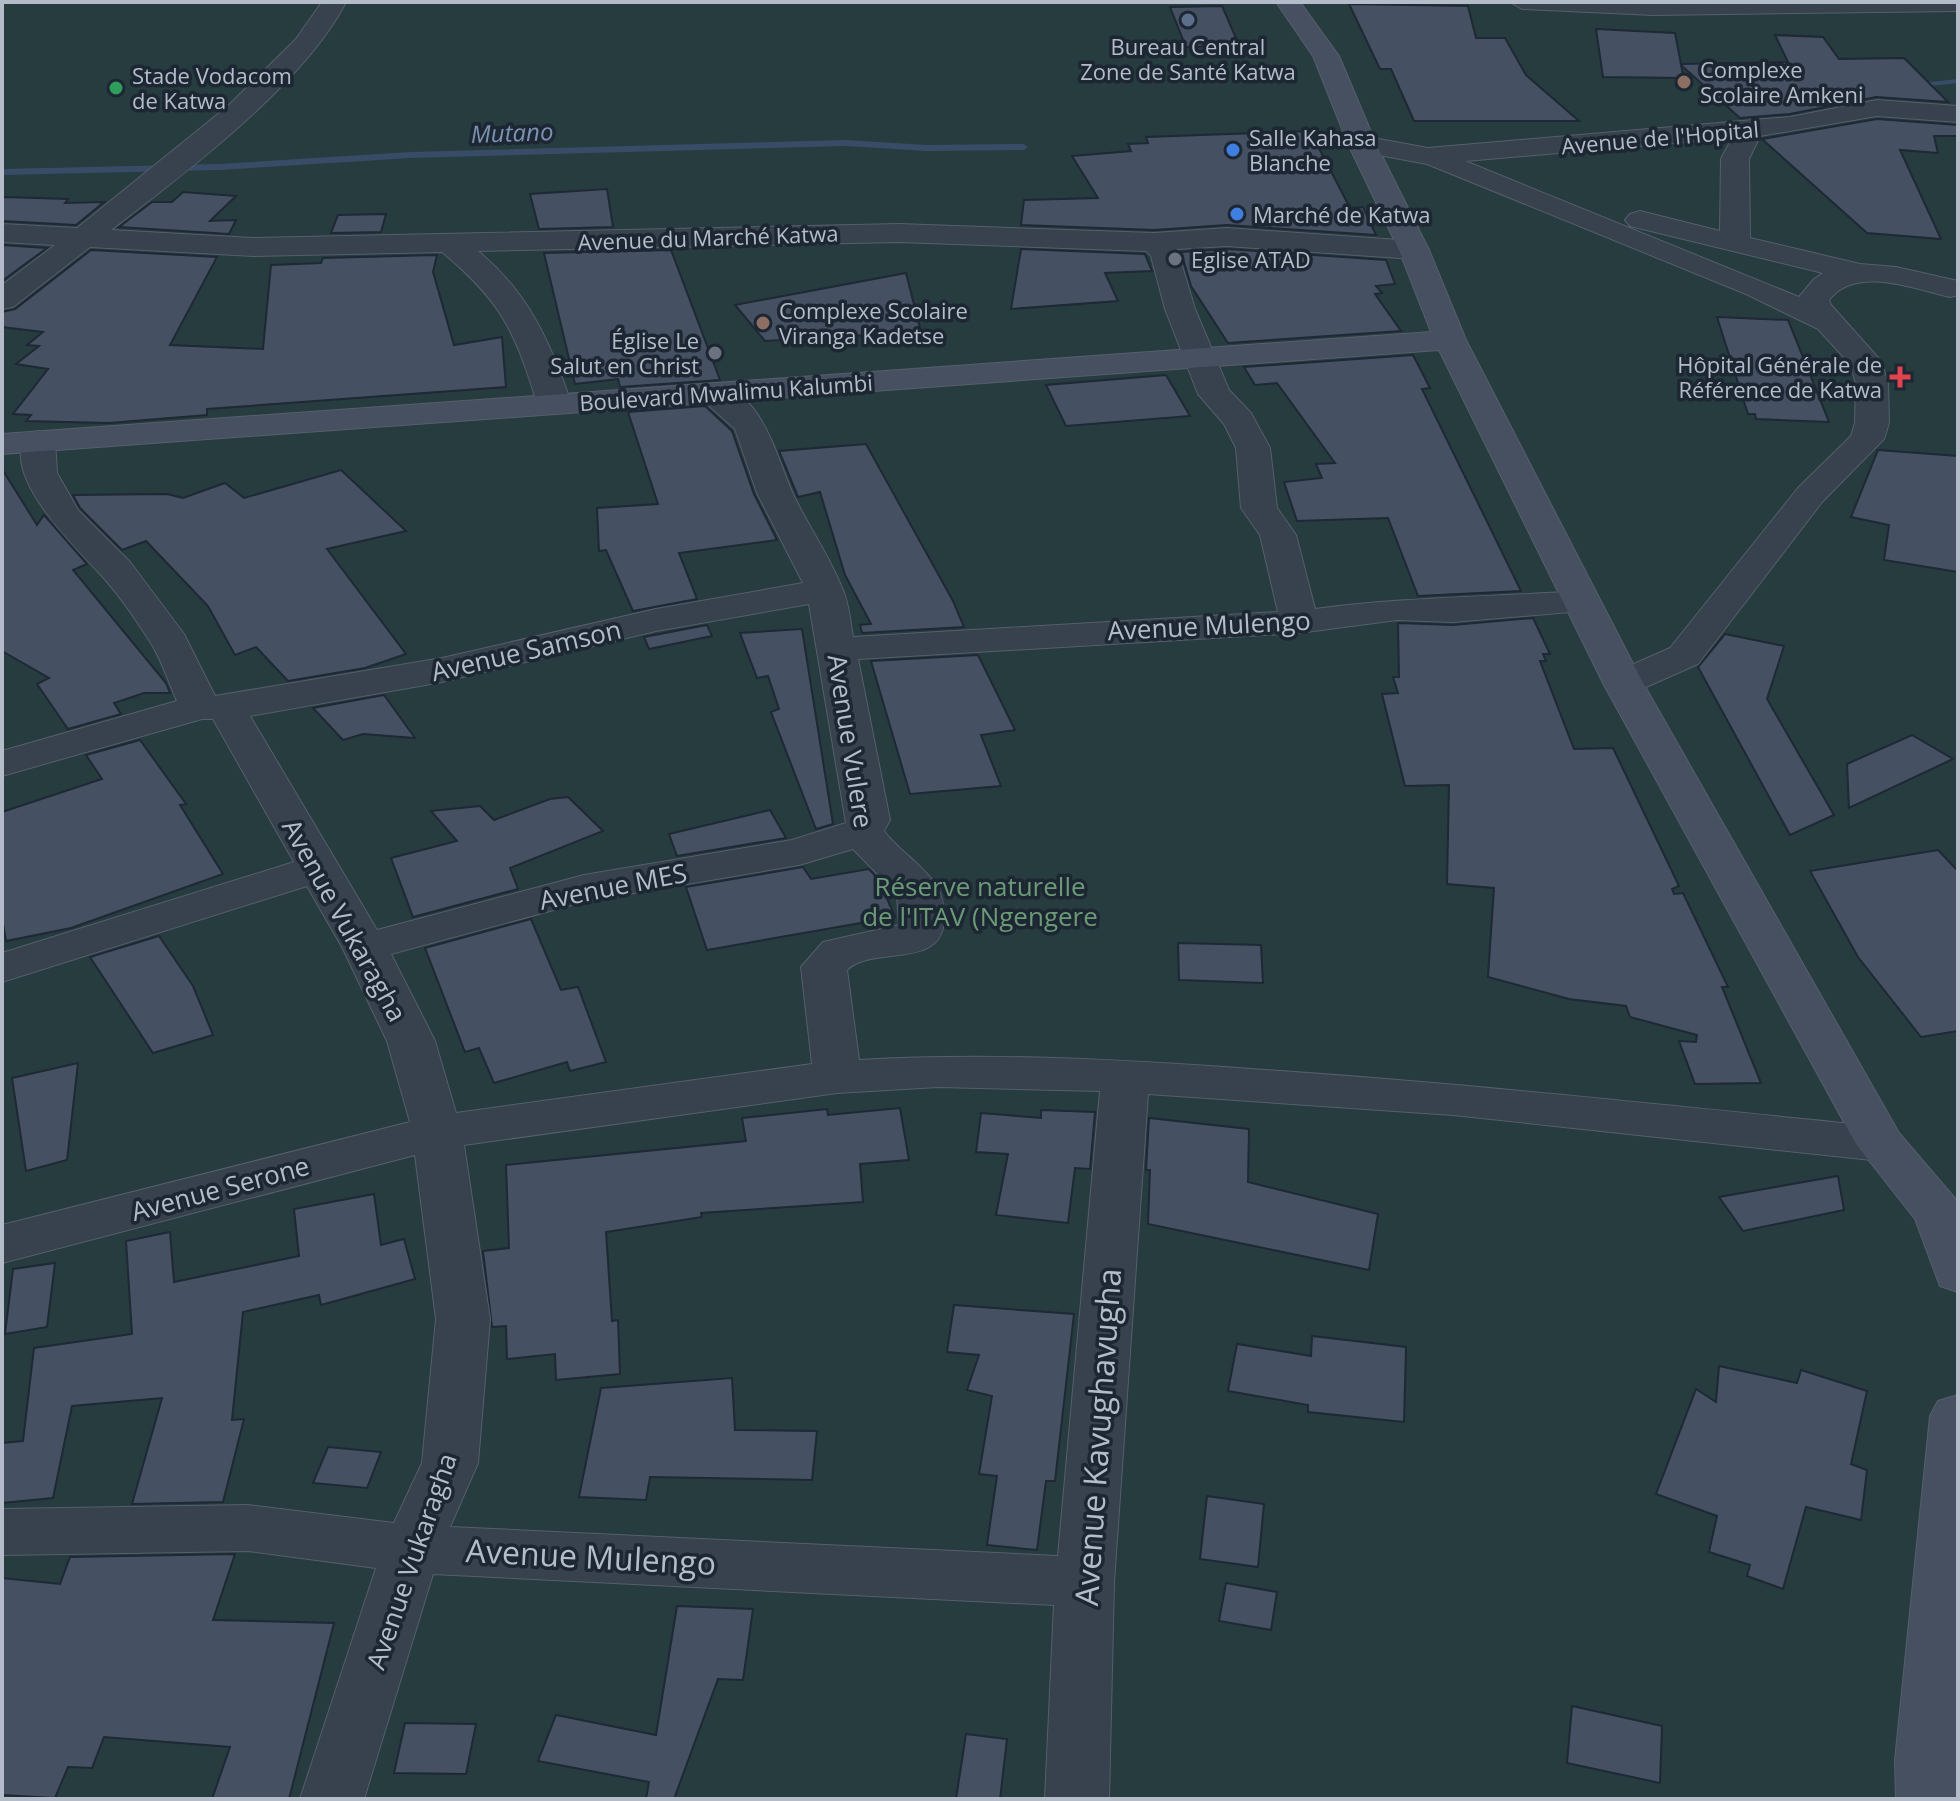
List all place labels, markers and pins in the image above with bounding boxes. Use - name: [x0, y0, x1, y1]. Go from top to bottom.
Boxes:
- marker: Bureau Central Zone de Santé Katwa: [1179, 11, 1197, 29]
- place label: Bureau Central Zone de Santé Katwa: [1080, 31, 1296, 86]
- place label: Complexe Scolaire Amkeni: [1700, 54, 1863, 109]
- place label: Stade Vodacom de Katwa: [132, 60, 292, 115]
- marker: Complexe Scolaire Amkeni: [1675, 73, 1693, 91]
- marker: Stade Vodacom de Katwa: [107, 79, 125, 97]
- place label: Salle Kahasa Blanche: [1249, 122, 1377, 177]
- marker: Salle Kahasa Blanche: [1224, 141, 1242, 159]
- place label: Marché de Katwa: [1253, 199, 1430, 229]
- marker: Marché de Katwa: [1228, 205, 1246, 223]
- place label: Eglise ATAD: [1191, 244, 1311, 274]
- marker: Eglise ATAD: [1166, 250, 1184, 268]
- place label: Complexe Scolaire Viranga Kadetse: [779, 295, 968, 350]
- marker: Complexe Scolaire Viranga Kadetse: [754, 314, 772, 332]
- place label: Église Le Salut en Christ: [550, 325, 699, 380]
- marker: Église Le Salut en Christ: [706, 344, 724, 362]
- place label: Hôpital Générale de Référence de Katwa: [1677, 349, 1882, 404]
- marker: Hôpital Générale de Référence de Katwa: [1889, 366, 1911, 388]

